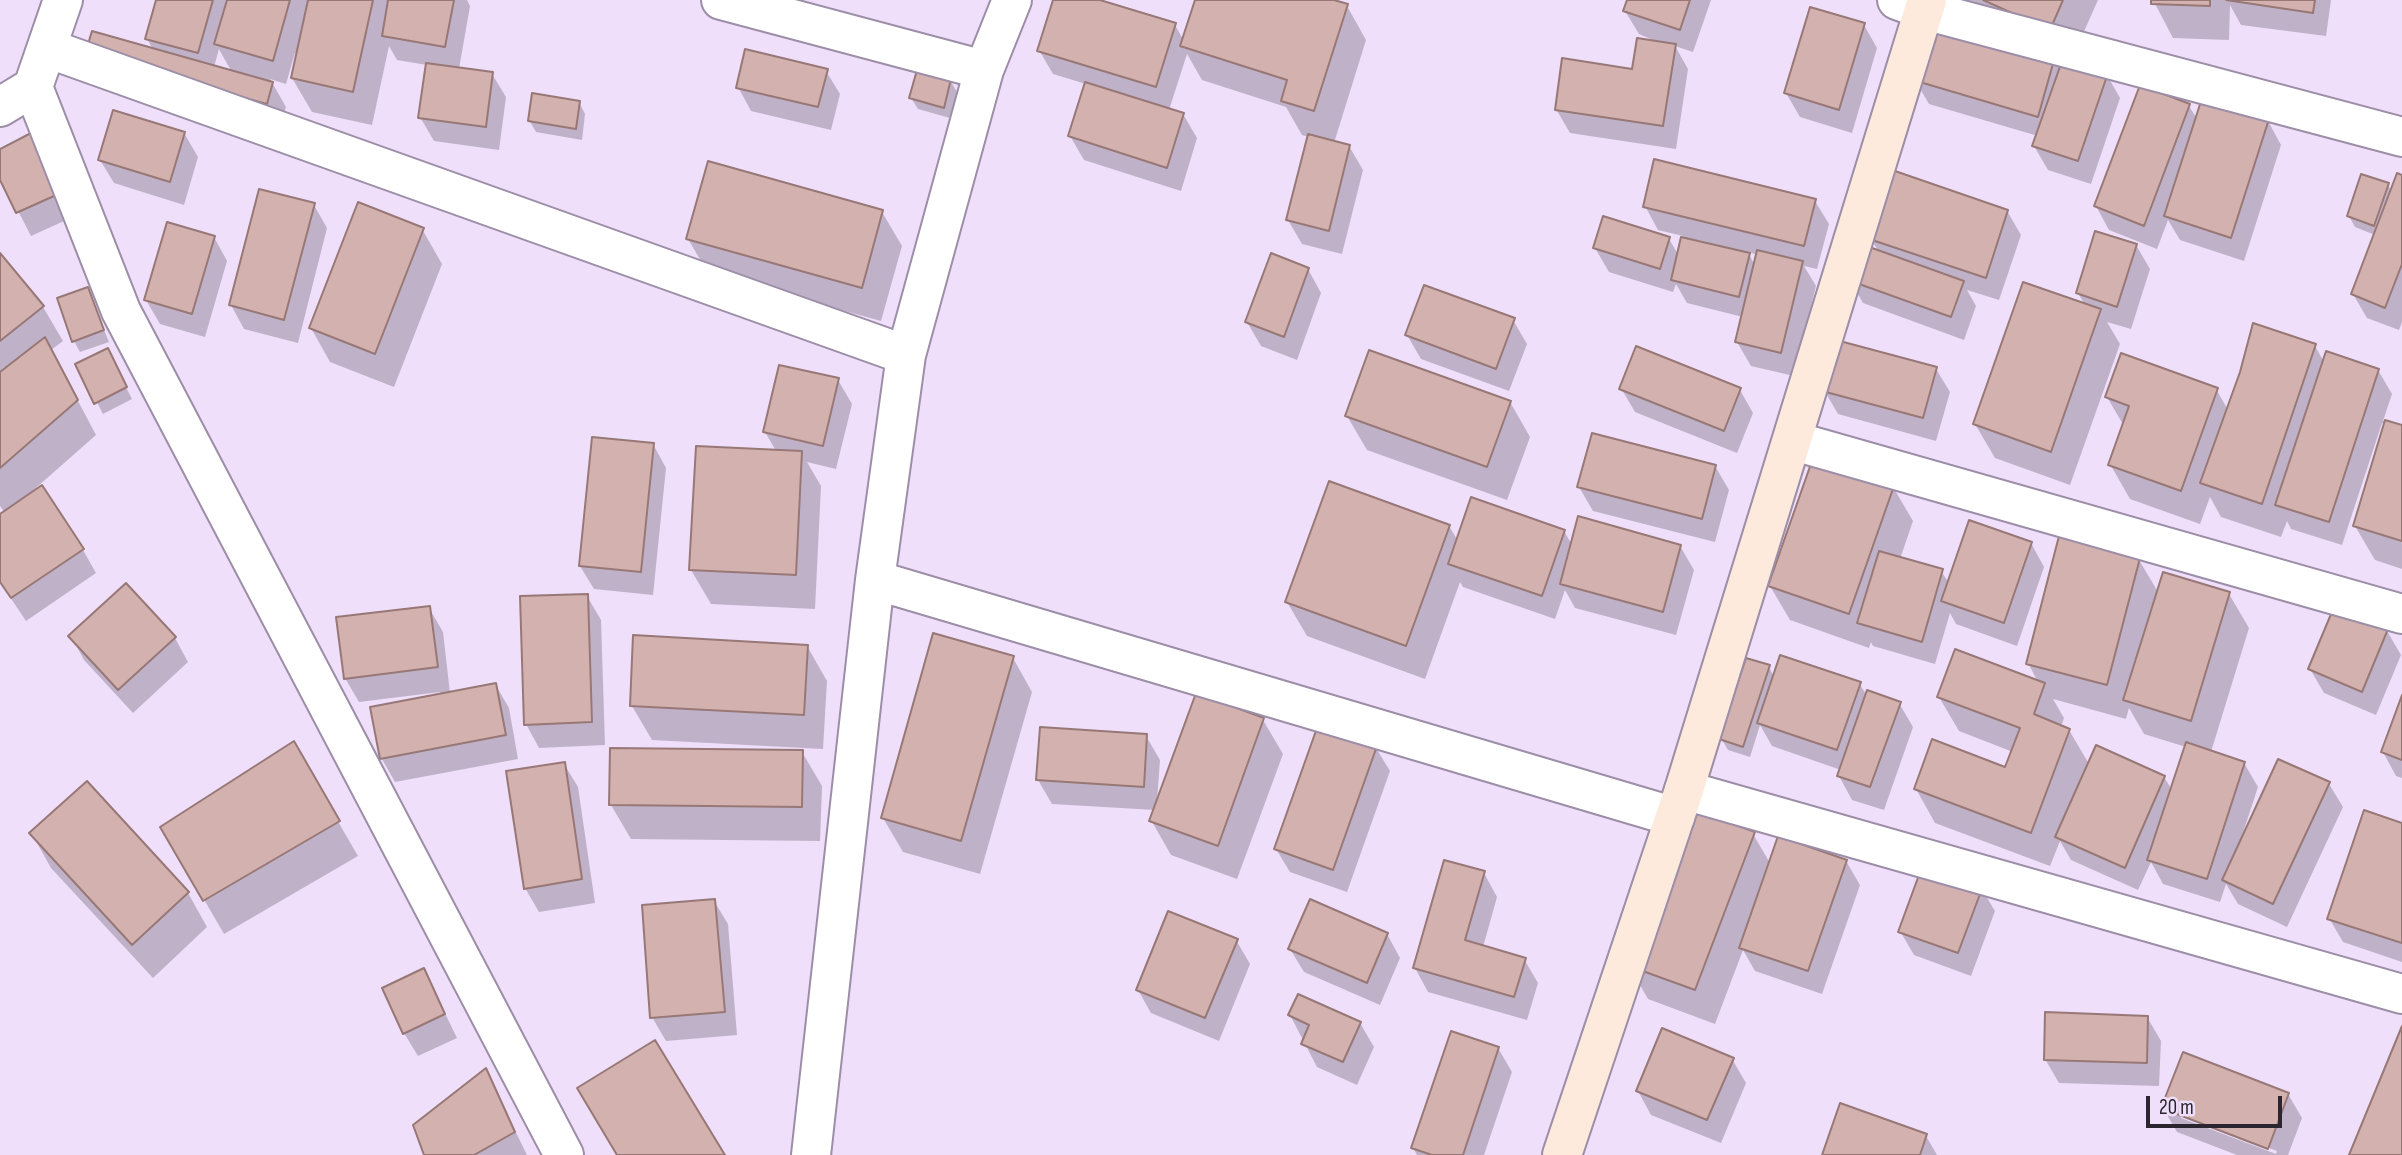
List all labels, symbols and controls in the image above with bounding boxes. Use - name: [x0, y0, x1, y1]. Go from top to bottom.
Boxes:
- scale bar: [2150, 1082, 2286, 1126]
- text: 20 m: [2159, 1095, 2194, 1120]

